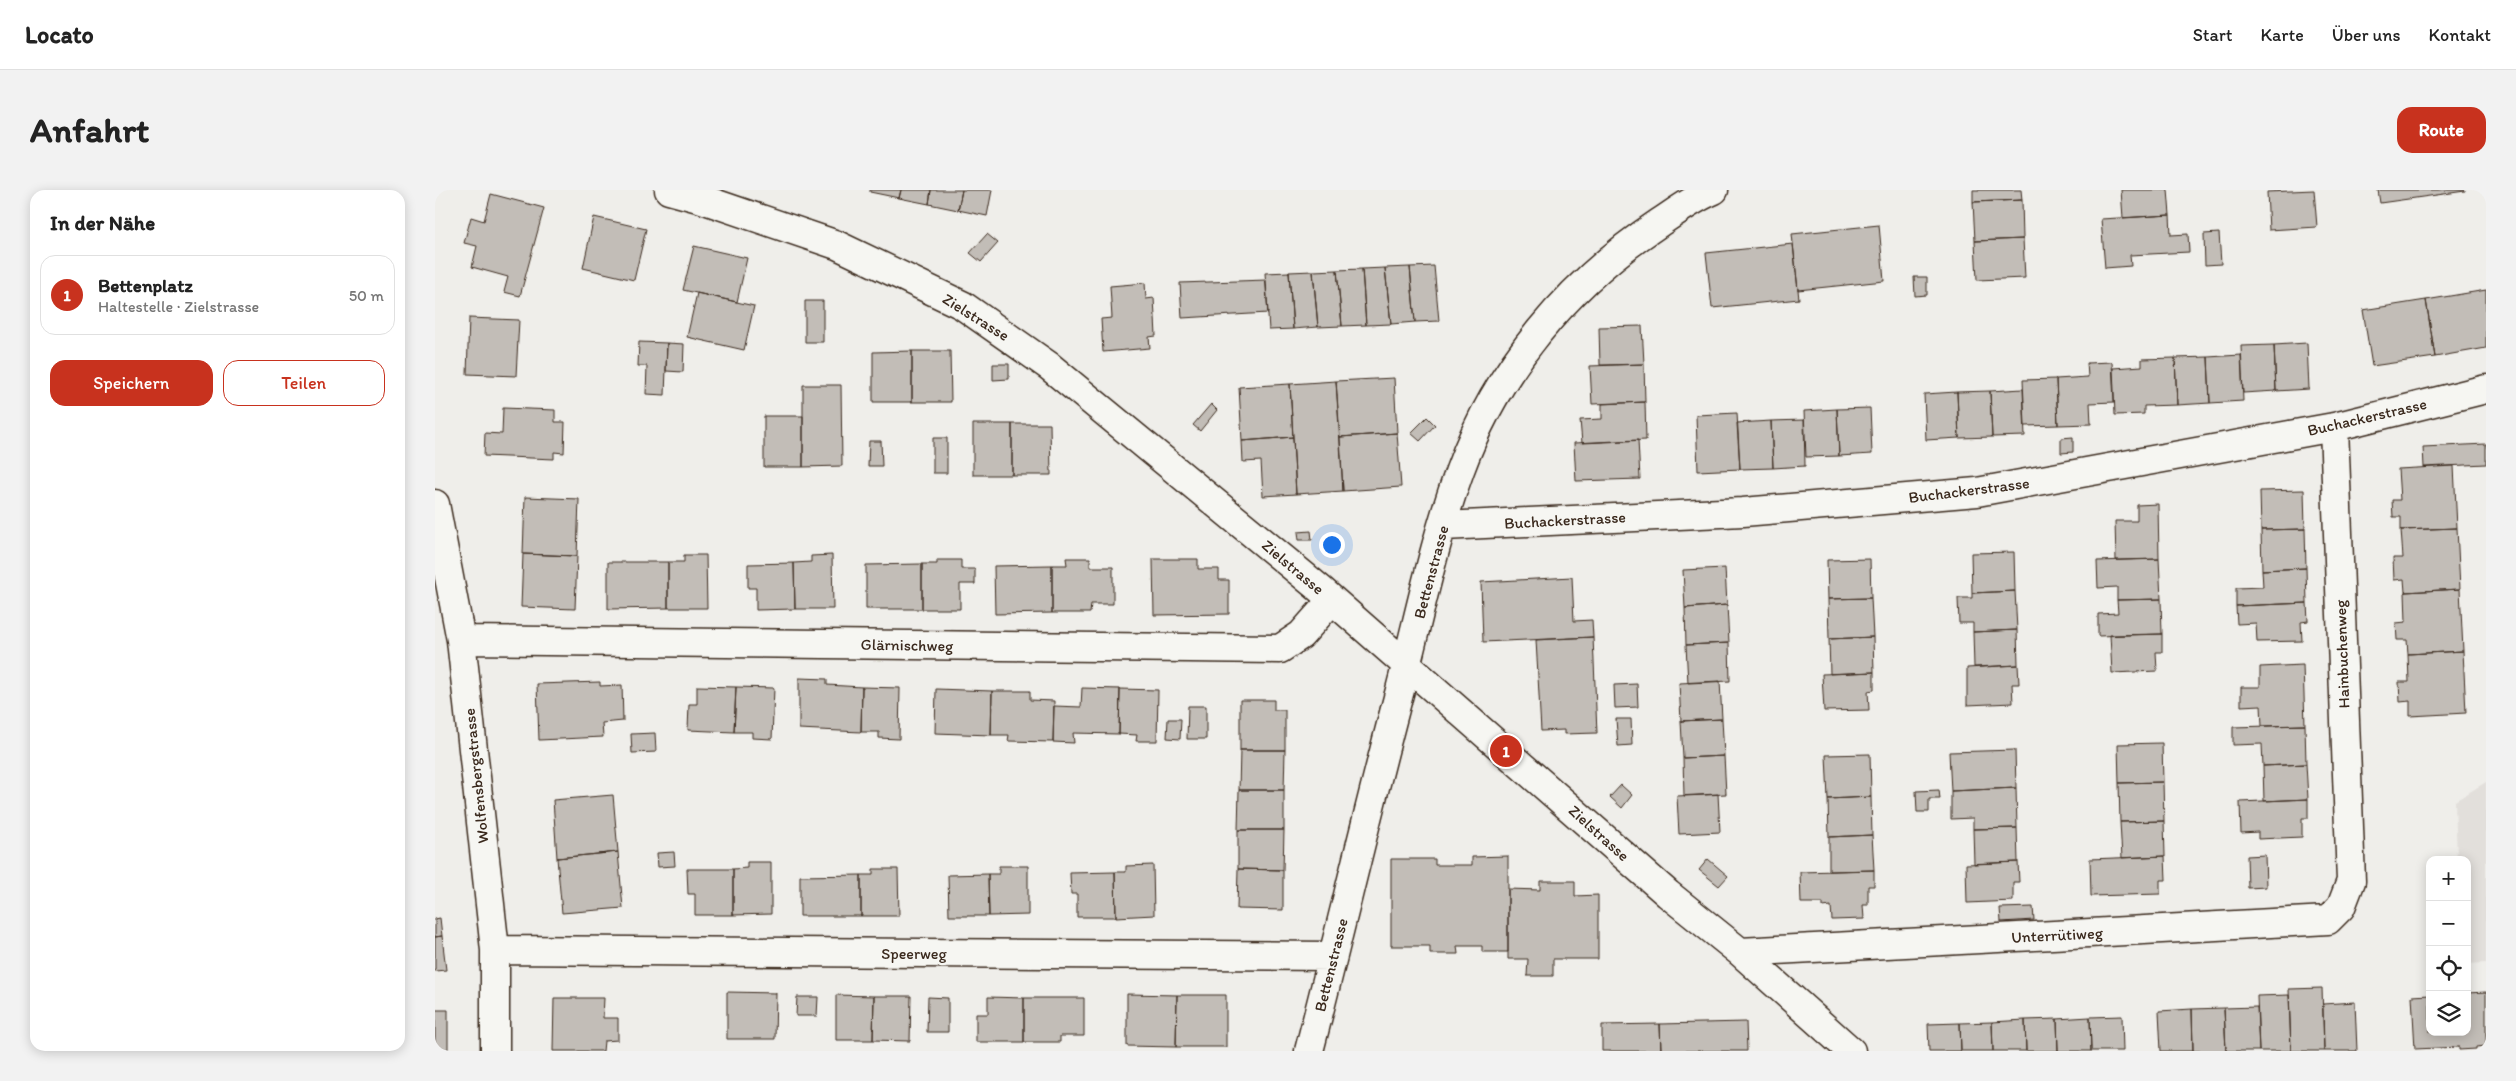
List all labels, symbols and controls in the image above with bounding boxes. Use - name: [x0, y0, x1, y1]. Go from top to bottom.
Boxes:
- text: Locato: [25, 20, 94, 49]
- text: Start: [2193, 24, 2232, 46]
- text: Karte: [2260, 24, 2304, 46]
- text: Über uns: [2332, 24, 2401, 46]
- text: Kontakt: [2429, 24, 2491, 46]
- button: Route: [2397, 107, 2486, 153]
- text: Anfahrt: [30, 109, 149, 151]
- text: In der Nähe: [50, 210, 155, 235]
- text: Bettenplatz: [98, 274, 193, 297]
- text: 1: [63, 286, 71, 305]
- text: 50 m: [349, 286, 384, 305]
- street label: Zielstrasse: [939, 289, 1013, 345]
- text: Haltestelle · Zielstrasse: [98, 297, 259, 316]
- button: Speichern: [50, 360, 213, 406]
- button: Teilen: [223, 360, 385, 406]
- street label: Buchackerstrasse: [2306, 394, 2428, 440]
- street label: Buchackerstrasse: [1907, 473, 2031, 507]
- street label: Buchackerstrasse: [1504, 507, 1626, 533]
- street label: Bettenstrasse: [1409, 523, 1453, 621]
- your location: [1319, 532, 1345, 558]
- street label: Zielstrasse: [1258, 536, 1328, 598]
- street label: Hainbuchenweg: [2331, 599, 2353, 709]
- street label: Glärnischweg: [861, 635, 954, 655]
- street label: Wolfensbergstrasse: [459, 707, 493, 845]
- pin: 1: [1490, 732, 1522, 770]
- street label: Zielstrasse: [1565, 801, 1633, 865]
- map controls: [2426, 856, 2471, 1036]
- button: +: [2426, 856, 2471, 901]
- button: −: [2426, 901, 2471, 946]
- street label: Bettenstrasse: [1310, 916, 1352, 1014]
- street label: Unterrütiweg: [2011, 923, 2104, 947]
- street label: Speerweg: [881, 944, 948, 963]
- button: locate: [2426, 946, 2471, 991]
- button: layers: [2426, 991, 2471, 1036]

